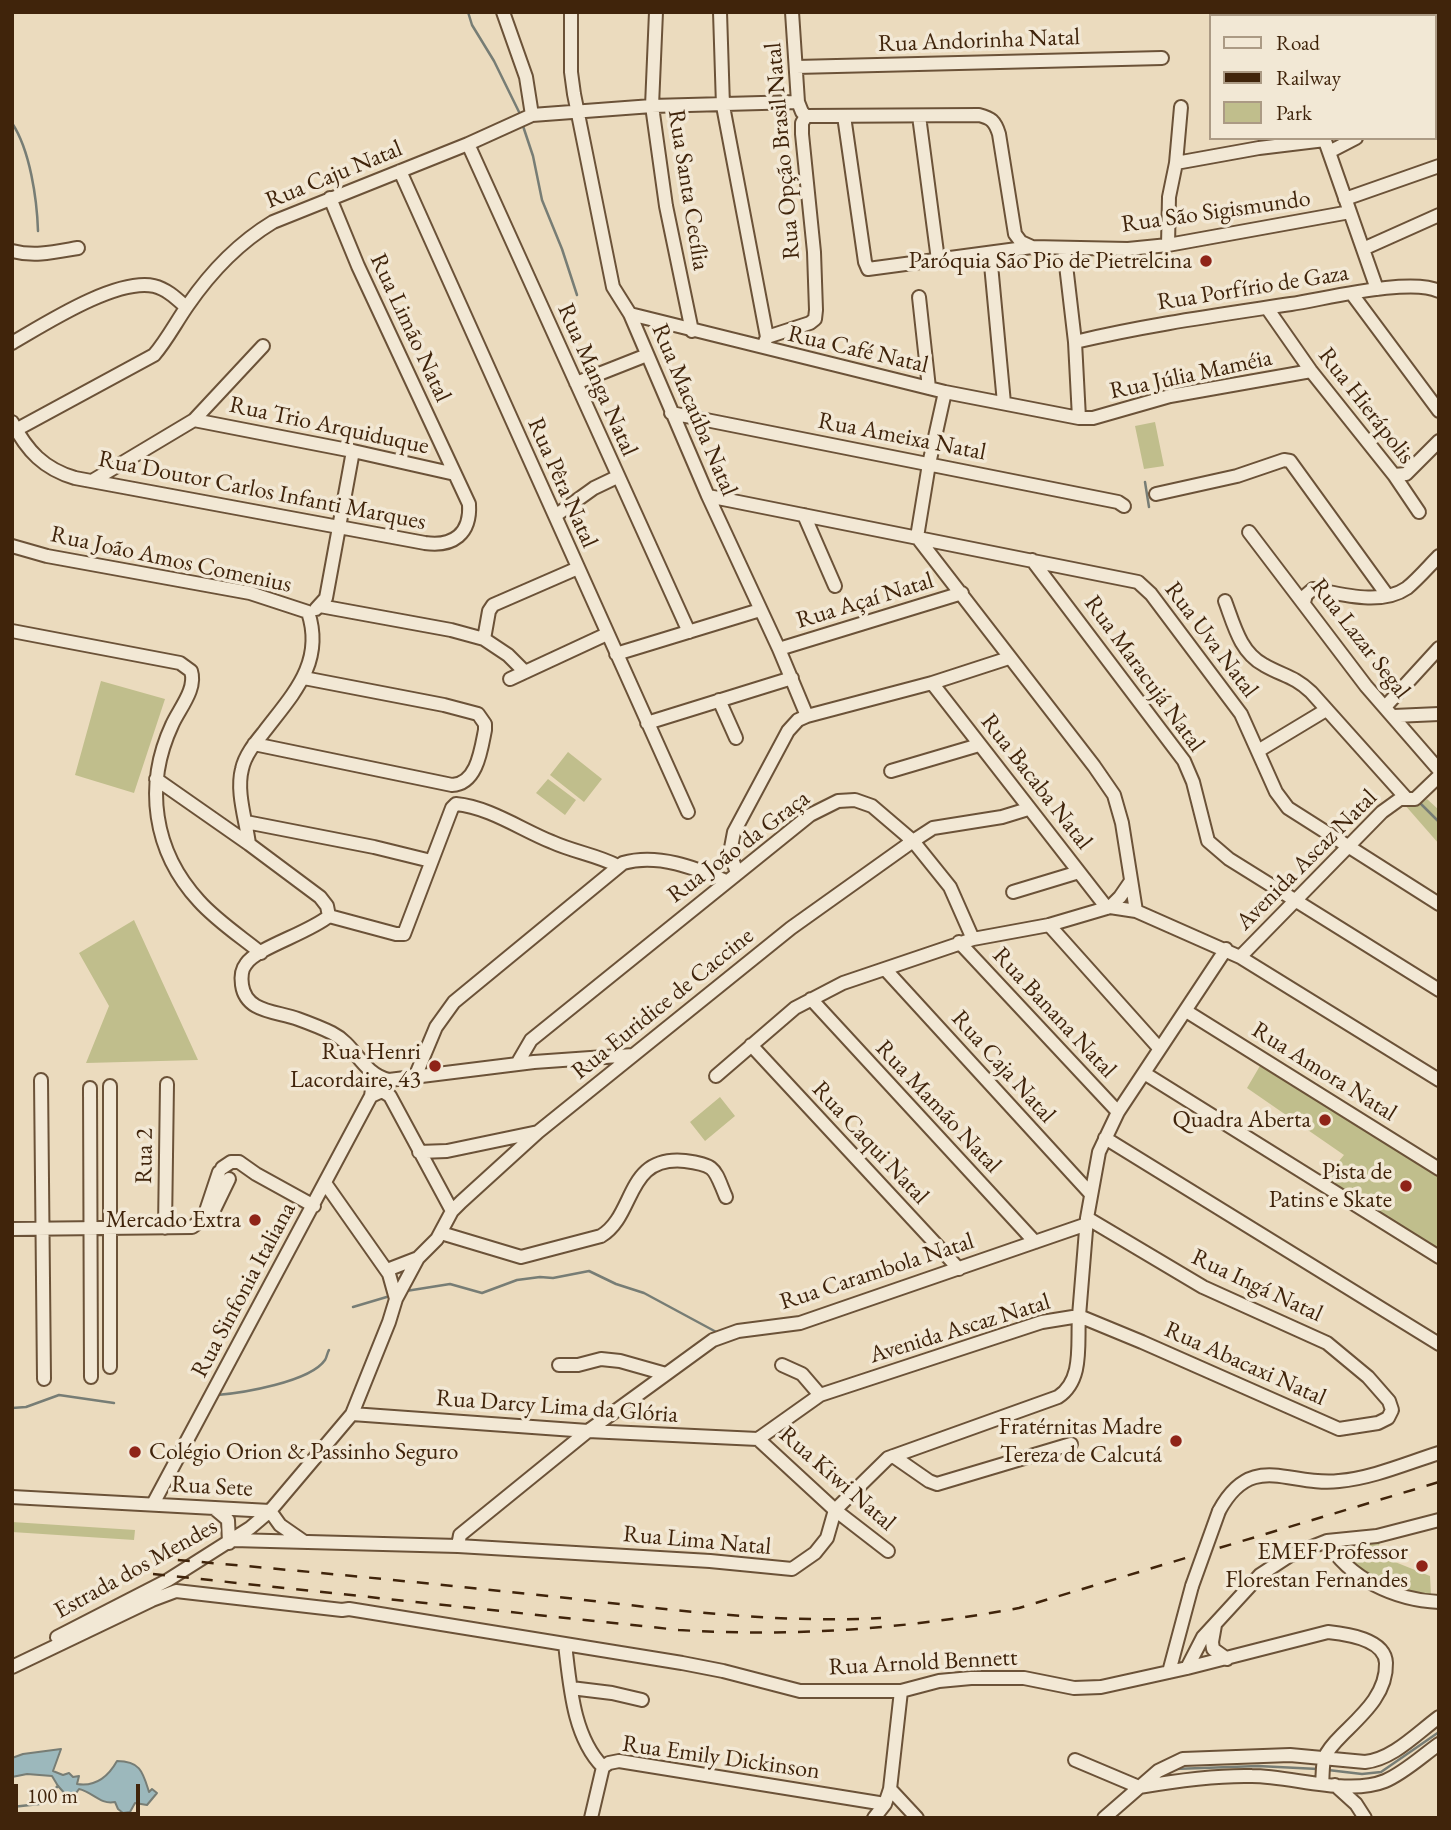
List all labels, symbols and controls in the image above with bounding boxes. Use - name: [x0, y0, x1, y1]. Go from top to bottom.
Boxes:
- legend: [1210, 14, 1437, 140]
- street label: Rua Andorinha Natal: [877, 23, 1081, 59]
- text: Road: [1276, 29, 1320, 56]
- street label: Rua Opção Brasil Natal: [759, 41, 807, 261]
- text: Railway: [1276, 64, 1341, 91]
- text: Park: [1276, 99, 1312, 126]
- street label: Rua Santa Cecília: [661, 108, 715, 272]
- street label: Rua Caju Natal: [261, 135, 407, 215]
- street label: Rua São Sigismundo: [1120, 184, 1312, 240]
- place label: Paróquia São Pio de Pietrelcina: [908, 247, 1192, 275]
- street label: Rua Limão Natal: [363, 249, 457, 407]
- marker: Paróquia São Pio de Pietrelcina: [1198, 253, 1214, 269]
- street label: Rua Porfírio de Gaza: [1155, 259, 1351, 317]
- street label: Rua Manga Natal: [551, 299, 643, 461]
- street label: Rua Macaúba Natal: [645, 320, 743, 500]
- street label: Rua Café Natal: [785, 320, 931, 380]
- street label: Rua Hierápolis: [1312, 342, 1420, 470]
- street label: Rua Júlia Maméia: [1107, 344, 1275, 406]
- street label: Rua Trio Arquiduque: [227, 391, 431, 461]
- street label: Rua Ameixa Natal: [816, 407, 988, 467]
- street label: Rua Pêra Natal: [520, 413, 604, 553]
- street label: Rua Doutor Carlos Infanti Marques: [96, 445, 428, 537]
- street label: Rua João Amos Comenius: [48, 520, 294, 600]
- street label: Rua Açaí Natal: [793, 566, 937, 636]
- street label: Rua Lazar Segal: [1304, 573, 1416, 705]
- street label: Rua Uva Natal: [1158, 576, 1264, 704]
- street label: Rua Maracujá Natal: [1078, 590, 1210, 758]
- street label: Rua Bacaba Natal: [974, 708, 1098, 856]
- street label: Rua João da Graça: [662, 784, 816, 910]
- street label: Avenida Ascaz Natal: [1231, 784, 1383, 936]
- street label: Rua Euridice de Caccine: [566, 922, 760, 1086]
- street label: Rua Banana Natal: [986, 942, 1122, 1084]
- street label: Rua Caja Natal: [945, 1005, 1061, 1129]
- street label: Rua Amora Natal: [1246, 1016, 1402, 1128]
- street label: Rua Mamão Natal: [869, 1035, 1007, 1179]
- place label: Rua Henri Lacordaire, 43: [290, 1038, 421, 1094]
- marker: Rua Henri Lacordaire, 43: [427, 1058, 443, 1074]
- street label: Rua Caqui Natal: [806, 1075, 934, 1211]
- place label: Quadra Aberta: [1172, 1106, 1311, 1134]
- marker: Quadra Aberta: [1317, 1112, 1333, 1128]
- street label: Rua 2: [130, 1128, 160, 1184]
- place label: Pista de Patins e Skate: [1269, 1158, 1392, 1214]
- marker: Pista de Patins e Skate: [1398, 1178, 1414, 1194]
- street label: Rua Sinfonia Italiana: [186, 1197, 302, 1383]
- place label: Mercado Extra: [106, 1206, 241, 1234]
- marker: Mercado Extra: [247, 1212, 263, 1228]
- street label: Rua Carambola Natal: [776, 1227, 978, 1317]
- street label: Rua Ingá Natal: [1187, 1243, 1327, 1329]
- street label: Avenida Ascaz Natal: [866, 1288, 1054, 1370]
- street label: Rua Abacaxi Natal: [1160, 1316, 1330, 1412]
- street label: Rua Darcy Lima da Glória: [435, 1384, 679, 1430]
- place label: Fratérnitas Madre Tereza de Calcutá: [999, 1413, 1162, 1469]
- street label: Rua Kiwi Natal: [773, 1421, 901, 1537]
- marker: Fratérnitas Madre Tereza de Calcutá: [1168, 1433, 1184, 1449]
- place label: Colégio Orion & Passinho Seguro: [149, 1438, 458, 1466]
- marker: Colégio Orion & Passinho Seguro: [127, 1444, 143, 1460]
- street label: Rua Sete: [171, 1470, 253, 1504]
- street label: Estrada dos Mendes: [49, 1512, 223, 1626]
- street label: Rua Lima Natal: [622, 1520, 772, 1562]
- place label: EMEF Professor Florestan Fernandes: [1225, 1538, 1408, 1594]
- marker: EMEF Professor Florestan Fernandes: [1414, 1558, 1430, 1574]
- street label: Rua Arnold Bennett: [828, 1644, 1018, 1682]
- street label: Rua Emily Dickinson: [620, 1730, 822, 1786]
- scale bar: [18, 1770, 144, 1814]
- text: 100 m: [27, 1782, 78, 1809]

